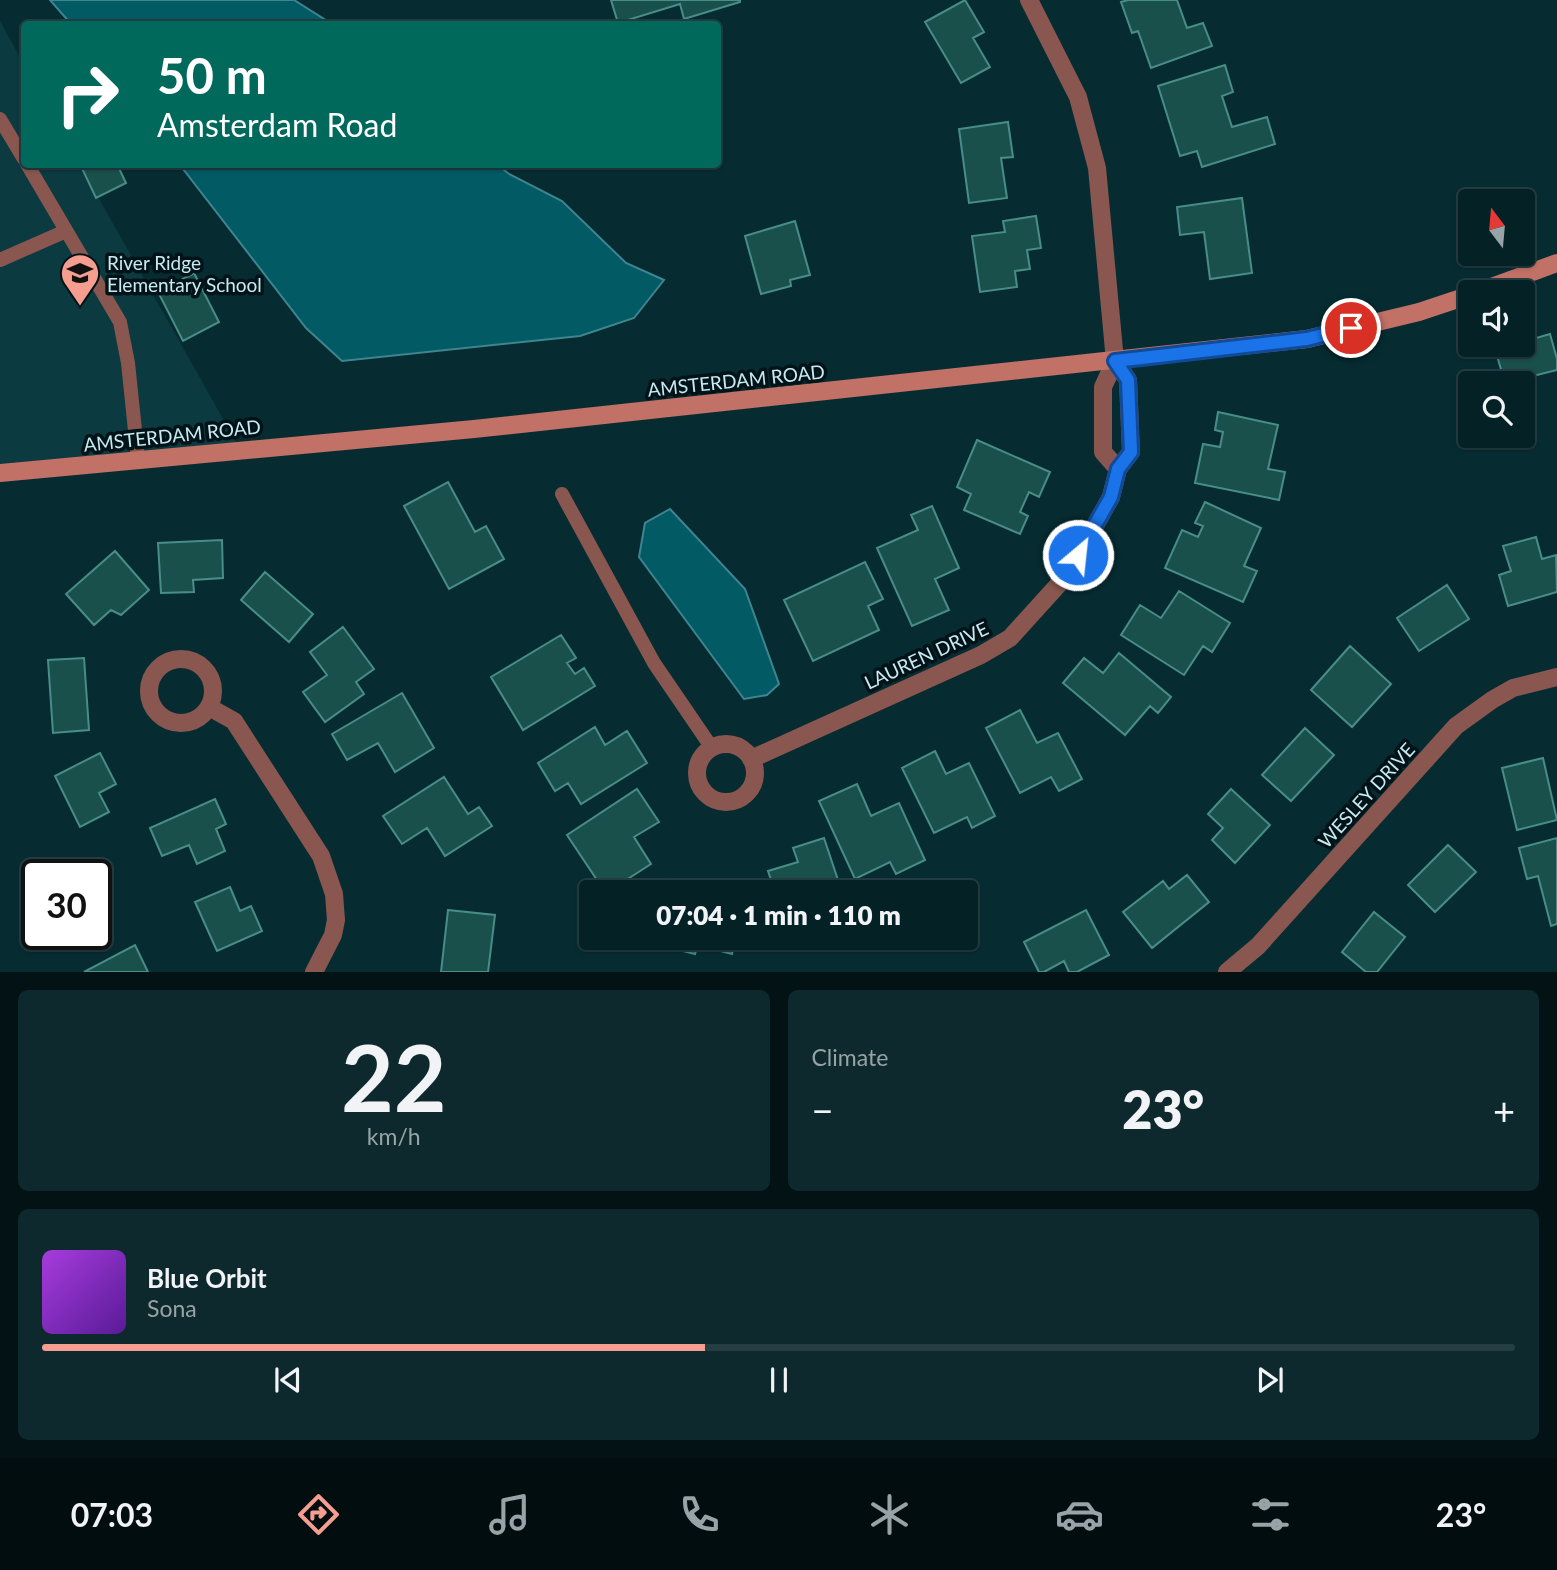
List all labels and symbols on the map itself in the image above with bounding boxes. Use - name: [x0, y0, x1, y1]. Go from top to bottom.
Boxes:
- north arrow: [1458, 189, 1535, 266]
- place label: River Ridge Elementary School: [107, 251, 262, 296]
- school or university icon: River Ridge Elementary School: [59, 252, 101, 307]
- pin: [1321, 298, 1381, 358]
- street label: AMSTERDAM ROAD: [646, 359, 826, 401]
- street label: AMSTERDAM ROAD: [82, 414, 262, 456]
- position arrow: [1041, 518, 1115, 592]
- street label: LAUREN DRIVE: [860, 616, 992, 694]
- street label: WESLEY DRIVE: [1313, 738, 1419, 852]
- speed limit sign: 30: [21, 859, 112, 950]

